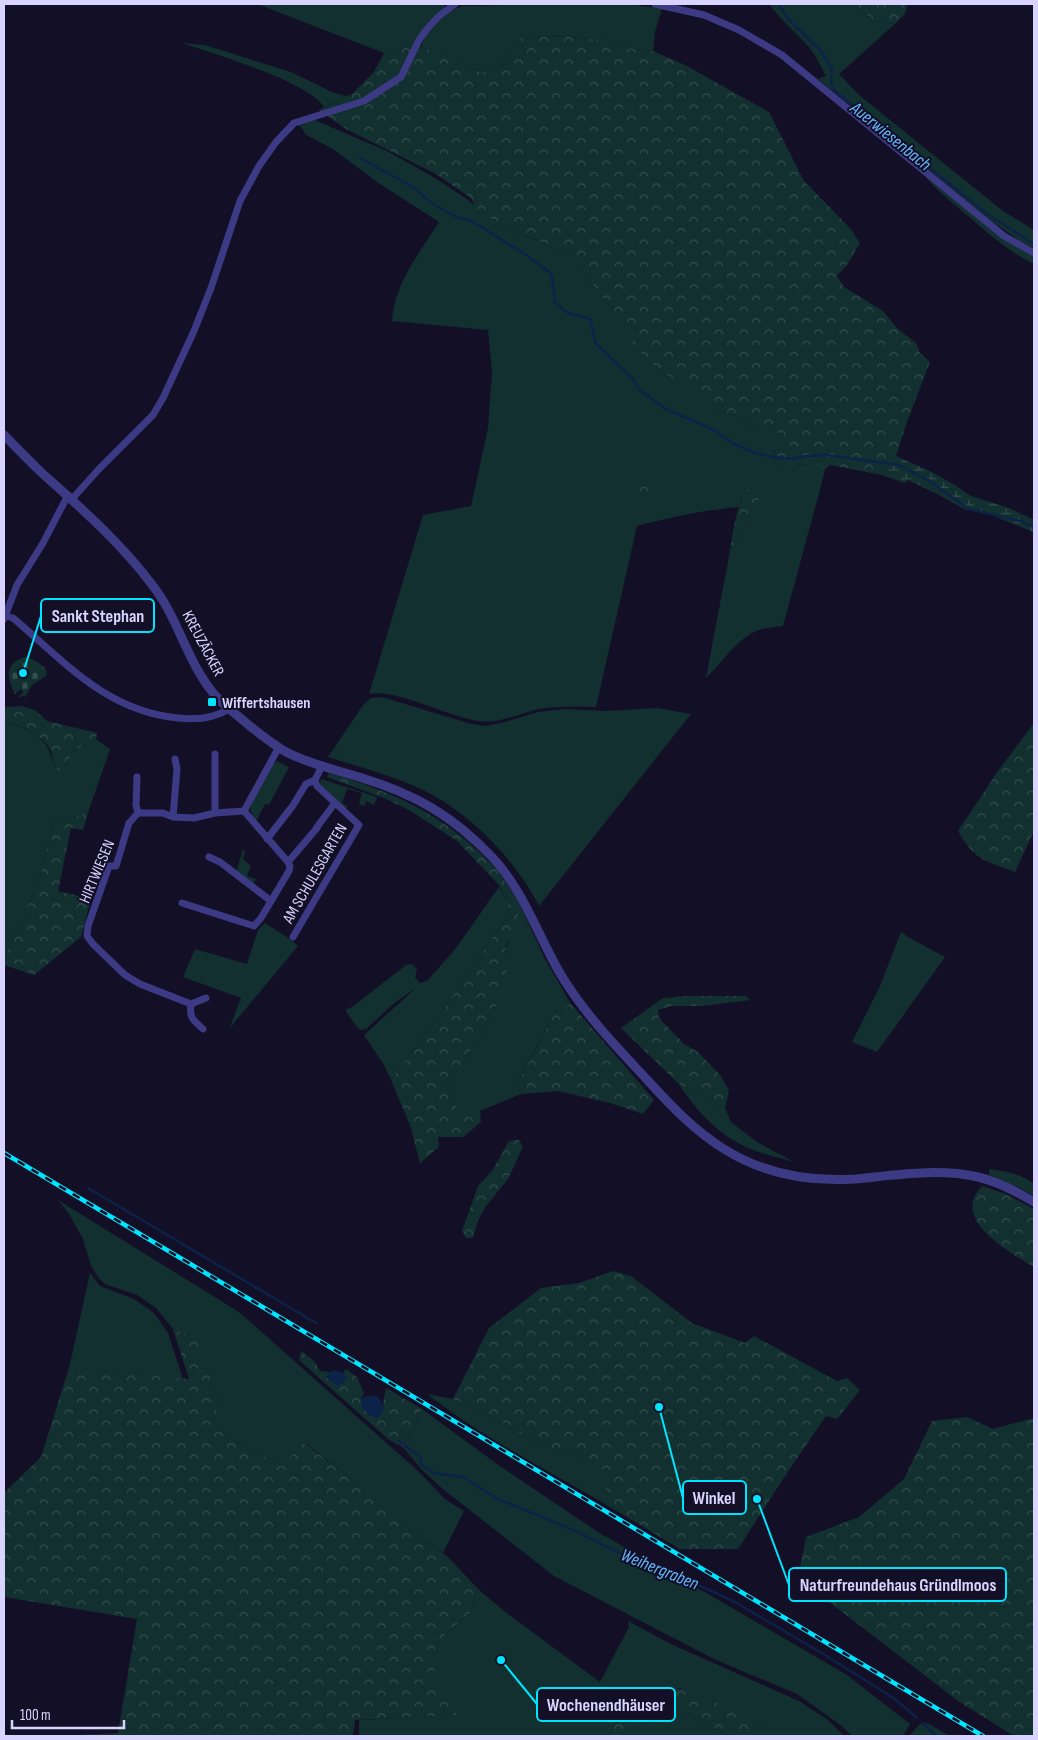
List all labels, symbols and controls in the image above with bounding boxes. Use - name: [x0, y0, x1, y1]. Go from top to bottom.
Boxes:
- water label: Auerwiesenbach: [845, 97, 936, 176]
- callout: Sankt Stephan: [41, 599, 154, 632]
- text: Sankt Stephan: [52, 606, 144, 627]
- street label: KREUZÄCKER: [178, 608, 228, 680]
- place label: Wiffertshausen: [222, 694, 310, 713]
- marker: Wiffertshausen: [206, 696, 218, 708]
- street label: AM SCHULESGARTEN: [279, 820, 352, 928]
- street label: HIRTWIESEN: [76, 837, 119, 906]
- callout: Winkel: [683, 1481, 746, 1514]
- text: Winkel: [693, 1488, 735, 1509]
- water label: Weihergraben: [618, 1544, 702, 1595]
- callout: Naturfreundehaus Gründlmoos: [789, 1568, 1006, 1601]
- text: Naturfreundehaus Gründlmoos: [800, 1575, 996, 1596]
- callout: Wochenendhäuser: [537, 1688, 675, 1721]
- text: Wochenendhäuser: [547, 1695, 666, 1716]
- scale bar: [12, 1698, 125, 1730]
- text: 100 m: [20, 1706, 51, 1725]

